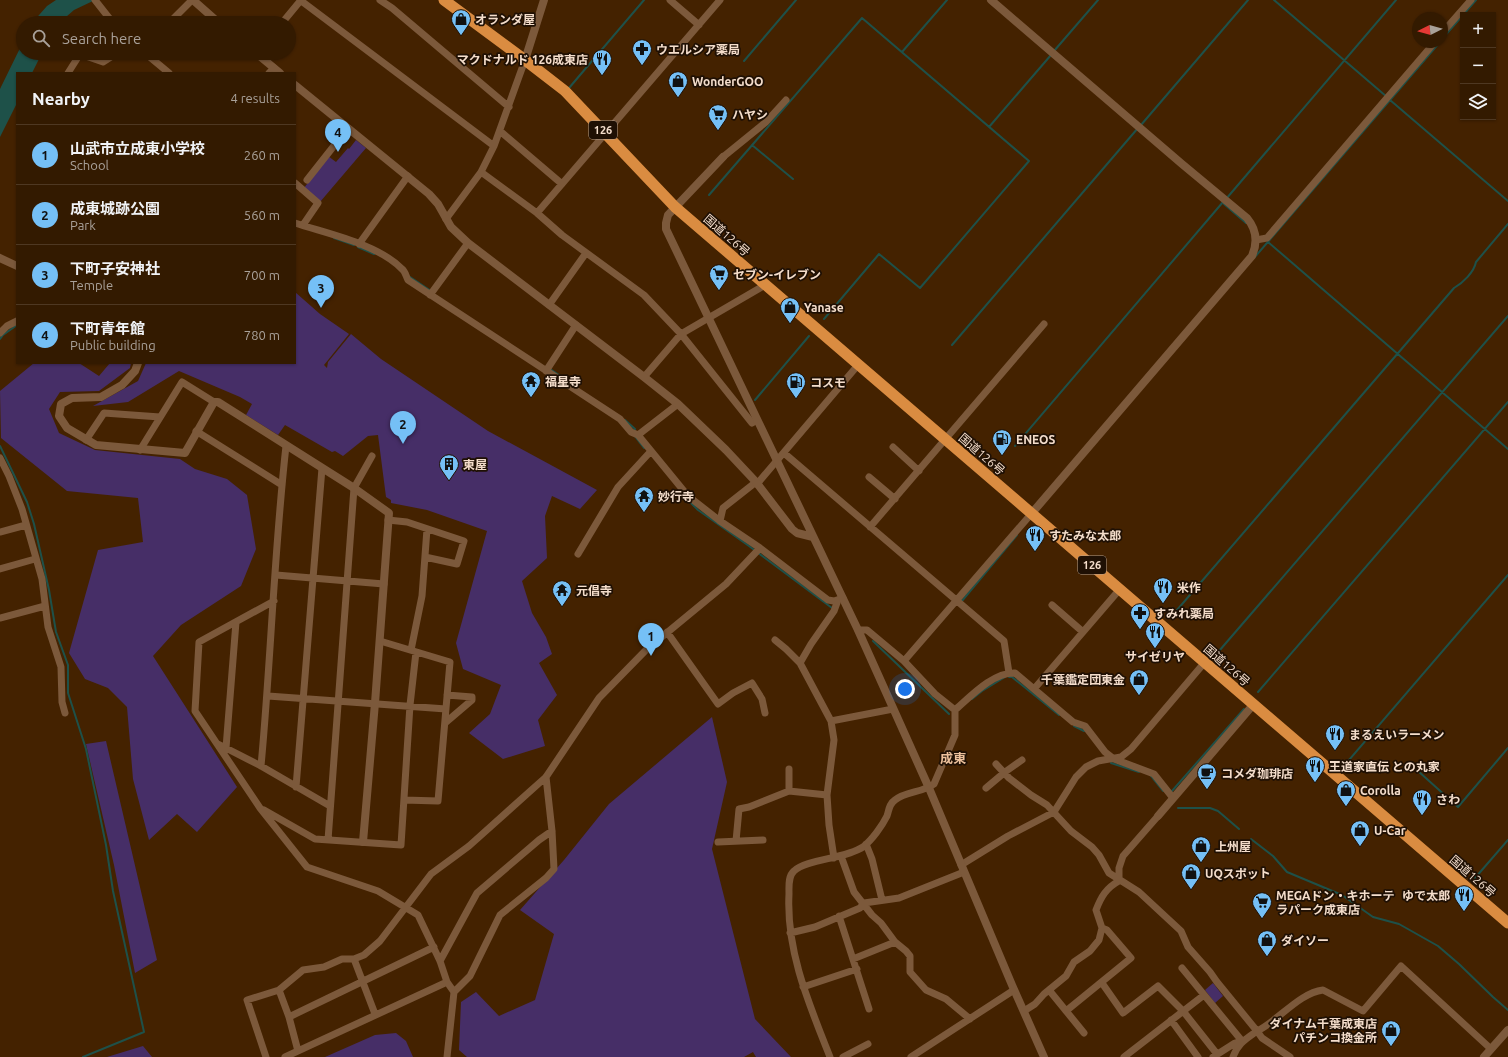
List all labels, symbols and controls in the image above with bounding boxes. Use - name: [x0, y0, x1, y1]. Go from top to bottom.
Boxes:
- shop icon: オランダ屋: [450, 8, 472, 36]
- north arrow: [1412, 12, 1448, 48]
- map controls: [1460, 12, 1496, 120]
- button: +: [1460, 12, 1496, 48]
- place label: オランダ屋: [475, 13, 535, 26]
- search box: [16, 16, 296, 60]
- icon: search: [30, 27, 52, 49]
- text: Search here: [62, 30, 141, 47]
- pharmacy icon: ウエルシア薬局: [631, 38, 653, 66]
- place label: ウエルシア薬局: [656, 43, 740, 56]
- restaurant icon: マクドナルド 126成東店: [591, 48, 613, 76]
- button: −: [1460, 48, 1496, 84]
- place label: マクドナルド 126成東店: [457, 53, 588, 66]
- shop icon: WonderGOO: [667, 70, 689, 98]
- place label: WonderGOO: [692, 75, 763, 88]
- button: layers: [1460, 84, 1496, 120]
- text: Nearby: [32, 89, 90, 108]
- text: 4 results: [230, 91, 280, 105]
- supermarket icon: ハヤシ: [707, 103, 729, 131]
- place label: ハヤシ: [732, 108, 768, 121]
- pin: 4: [325, 119, 351, 152]
- road number: 126: [589, 121, 617, 139]
- text: 山武市立成東小学校: [70, 140, 205, 157]
- text: 1: [41, 148, 49, 162]
- text: 260 m: [244, 148, 280, 162]
- text: School: [70, 158, 109, 172]
- text: 成東城跡公園: [70, 200, 160, 217]
- text: 2: [41, 208, 49, 222]
- text: 560 m: [244, 208, 280, 222]
- street label: 国道126号: [701, 212, 753, 258]
- text: Park: [70, 218, 96, 232]
- text: 下町子安神社: [70, 260, 160, 277]
- supermarket icon: セブン-イレブン: [708, 263, 730, 291]
- text: 3: [41, 268, 49, 282]
- text: 700 m: [244, 268, 280, 282]
- place label: セブン-イレブン: [733, 268, 821, 281]
- pin: 3: [308, 275, 334, 308]
- text: Temple: [70, 278, 113, 292]
- shop icon: Yanase: [779, 296, 801, 324]
- place label: Yanase: [804, 301, 844, 314]
- text: 下町青年館: [70, 320, 145, 337]
- text: 4: [41, 328, 49, 342]
- text: 780 m: [244, 328, 280, 342]
- text: Public building: [70, 338, 156, 352]
- temple icon: 福星寺: [520, 370, 542, 398]
- fuel station icon: コスモ: [785, 371, 807, 399]
- place label: 福星寺: [545, 375, 581, 388]
- place label: コスモ: [810, 376, 846, 389]
- pin: 2: [390, 411, 416, 444]
- fuel station icon: ENEOS: [991, 428, 1013, 456]
- street label: 国道126号: [956, 431, 1008, 477]
- place label: ENEOS: [1016, 433, 1055, 446]
- building icon: 東屋: [438, 453, 460, 481]
- place label: 東屋: [463, 458, 487, 471]
- temple icon: 妙行寺: [633, 485, 655, 513]
- place label: 妙行寺: [658, 490, 694, 503]
- restaurant icon: すたみな太郎: [1024, 524, 1046, 552]
- place label: すたみな太郎: [1049, 529, 1121, 542]
- road number: 126: [1078, 556, 1106, 574]
- restaurant icon: 米作: [1152, 576, 1174, 604]
- temple icon: 元倡寺: [551, 579, 573, 607]
- place label: 米作: [1177, 581, 1201, 594]
- place label: 元倡寺: [576, 584, 612, 597]
- pharmacy icon: すみれ薬局: [1129, 602, 1151, 630]
- place label: すみれ薬局: [1154, 607, 1214, 620]
- restaurant icon: サイゼリヤ: [1144, 621, 1166, 649]
- pin: 1: [638, 623, 664, 656]
- street label: 国道126号: [1201, 642, 1253, 688]
- place label: サイゼリヤ: [1125, 650, 1185, 663]
- shop icon: 千葉鑑定団東金: [1128, 668, 1150, 696]
- place label: 千葉鑑定団東金: [1041, 673, 1125, 686]
- your location: [895, 679, 915, 699]
- restaurant icon: まるえいラーメン: [1324, 723, 1346, 751]
- place label: まるえいラーメン: [1349, 728, 1445, 741]
- district label: 成東: [940, 751, 966, 765]
- restaurant icon: 王道家直伝 との丸家: [1304, 755, 1326, 783]
- place label: 王道家直伝 との丸家: [1329, 760, 1440, 773]
- cafe icon: コメダ珈琲店: [1196, 762, 1218, 790]
- place label: コメダ珈琲店: [1221, 767, 1293, 780]
- shop icon: Corolla: [1335, 779, 1357, 807]
- place label: Corolla: [1360, 784, 1401, 797]
- restaurant icon: さわ: [1411, 788, 1433, 816]
- place label: さわ: [1436, 793, 1460, 806]
- shop icon: U-Car: [1349, 819, 1371, 847]
- place label: U-Car: [1374, 824, 1406, 837]
- shop icon: 上州屋: [1190, 835, 1212, 863]
- place label: 上州屋: [1215, 840, 1251, 853]
- street label: 国道126号: [1447, 853, 1499, 899]
- shop icon: UQスポット: [1180, 862, 1202, 890]
- place label: UQスポット: [1205, 867, 1271, 880]
- restaurant icon: ゆで太郎: [1453, 884, 1475, 912]
- place label: MEGAドン・キホーテ ラパーク成東店: [1276, 889, 1395, 916]
- place label: ゆで太郎: [1402, 889, 1450, 902]
- supermarket icon: MEGAドン・キホーテ ラパーク成東店: [1251, 891, 1273, 919]
- shop icon: ダイソー: [1256, 929, 1278, 957]
- place label: ダイソー: [1281, 934, 1329, 947]
- place label: ダイナム千葉成東店 パチンコ換金所: [1270, 1017, 1377, 1044]
- shop icon: ダイナム千葉成東店 パチンコ換金所: [1380, 1019, 1402, 1047]

